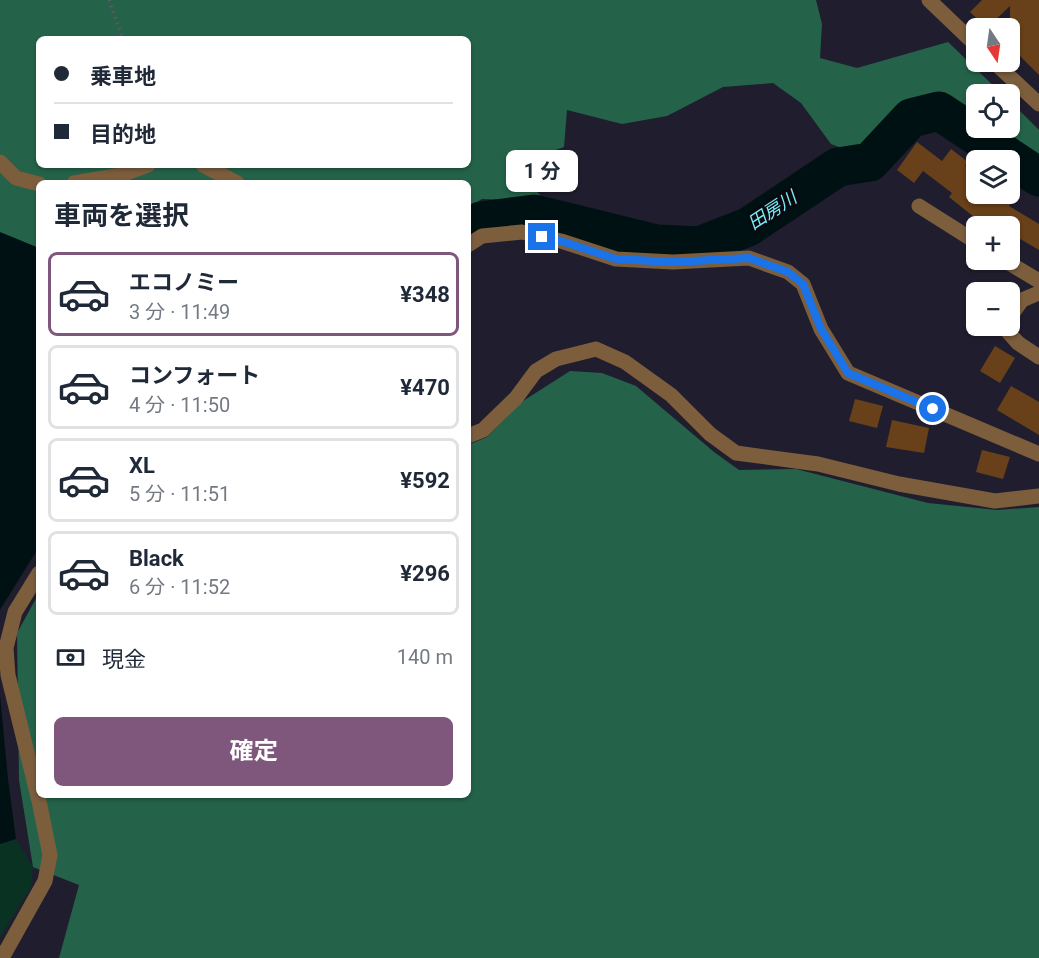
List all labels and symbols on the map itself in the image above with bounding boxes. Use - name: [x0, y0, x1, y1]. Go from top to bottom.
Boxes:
- north arrow: [966, 18, 1020, 72]
- callout: 1 分: [506, 150, 578, 192]
- water label: 田房川: [744, 185, 802, 234]
- route end: [528, 223, 555, 250]
- route start: [919, 395, 946, 422]

